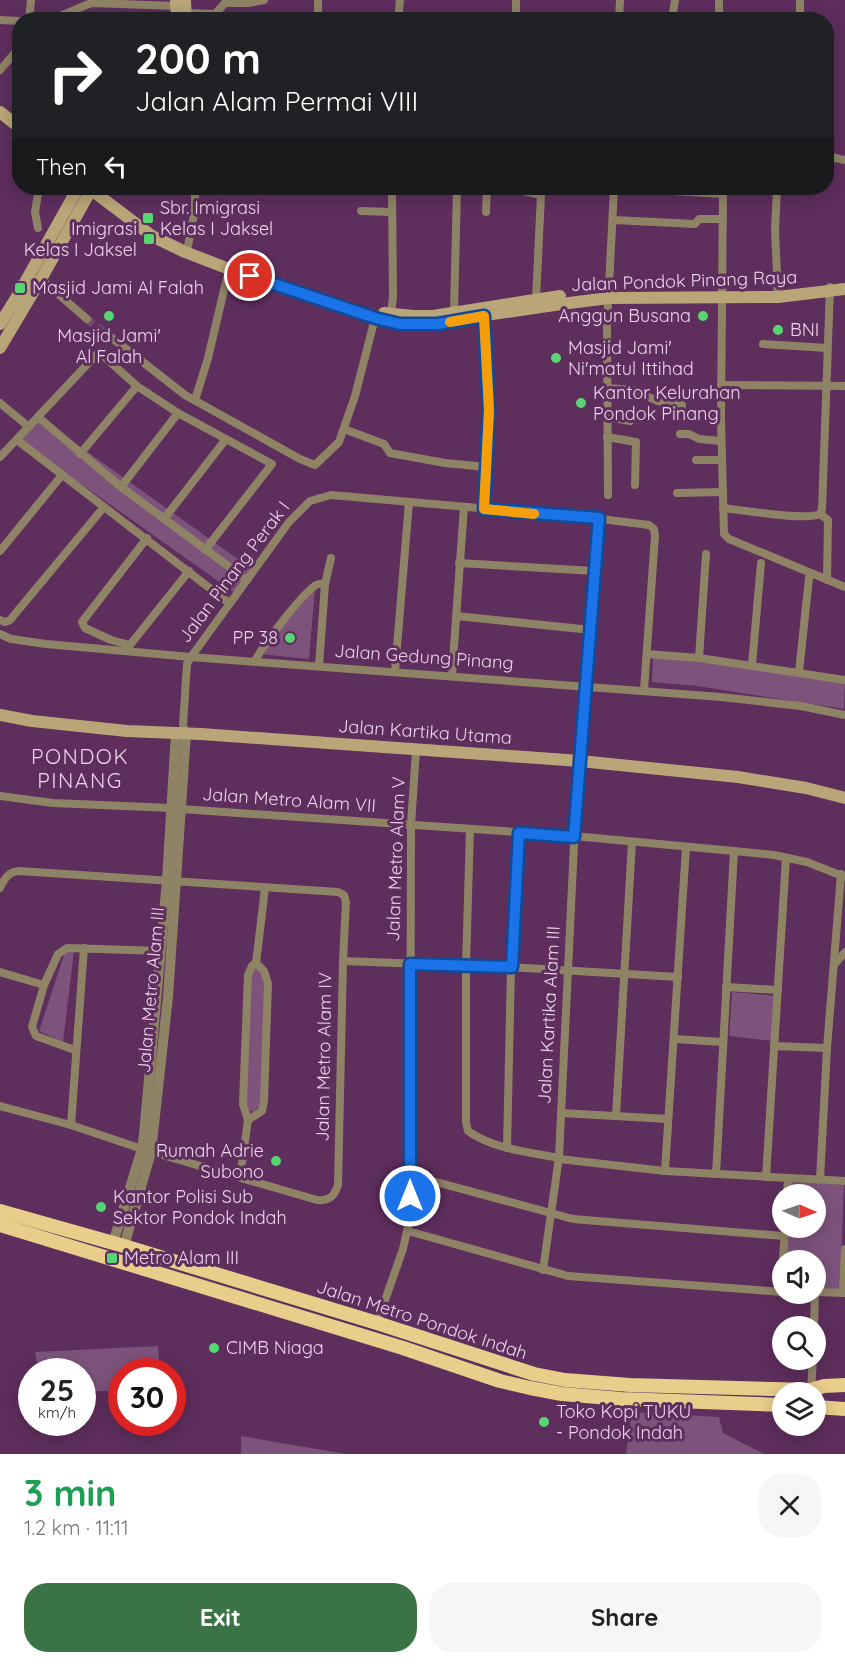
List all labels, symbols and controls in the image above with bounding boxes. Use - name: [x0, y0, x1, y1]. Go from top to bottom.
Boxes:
- text: 200 m: [135, 32, 261, 85]
- icon: right: [36, 36, 114, 114]
- text: Jalan Alam Permai VIII: [135, 84, 418, 118]
- icon: left: [99, 150, 132, 183]
- text: Then: [36, 153, 87, 181]
- place label: Sbr. Imigrasi Kelas I Jaksel: [160, 196, 273, 240]
- marker: Sbr. Imigrasi Kelas I Jaksel: [141, 211, 155, 225]
- place label: Imigrasi Kelas I Jaksel: [24, 217, 137, 261]
- marker: Imigrasi Kelas I Jaksel: [142, 232, 156, 246]
- pin: [224, 250, 275, 301]
- icon: arrive: [233, 259, 266, 292]
- street label: Jalan Pondok Pinang Raya: [570, 265, 797, 296]
- place label: Masjid Jami Al Falah: [32, 276, 204, 299]
- marker: Masjid Jami Al Falah: [13, 281, 27, 295]
- place label: Anggun Busana: [558, 304, 691, 327]
- marker: Masjid Jami' Al Falah: [102, 309, 116, 323]
- marker: Anggun Busana: [696, 309, 710, 323]
- place label: BNI: [790, 318, 819, 341]
- marker: BNI: [771, 323, 785, 337]
- place label: Masjid Jami' Al Falah: [57, 324, 161, 368]
- place label: Masjid Jami' Ni'matul Ittihad: [568, 336, 694, 380]
- marker: Masjid Jami' Ni'matul Ittihad: [549, 351, 563, 365]
- place label: Kantor Kelurahan Pondok Pinang: [593, 381, 741, 425]
- marker: Kantor Kelurahan Pondok Pinang: [574, 396, 588, 410]
- street label: Jalan Pinang Perak I: [173, 496, 294, 647]
- place label: PP 38: [232, 626, 278, 649]
- marker: PP 38: [283, 631, 297, 645]
- street label: Jalan Gedung Pinang: [334, 639, 515, 674]
- street label: Jalan Kartika Utama: [337, 714, 513, 749]
- district label: PONDOK PINANG: [31, 743, 129, 793]
- street label: Jalan Metro Alam V: [381, 776, 410, 942]
- street label: Jalan Metro Alam VII: [201, 782, 377, 817]
- street label: Jalan Metro Alam III: [132, 906, 169, 1074]
- street label: Jalan Kartika Alam III: [532, 925, 565, 1105]
- street label: Jalan Metro Alam IV: [311, 972, 336, 1142]
- place label: Rumah Adrie Subono: [156, 1139, 264, 1183]
- marker: Rumah Adrie Subono: [269, 1154, 283, 1168]
- position arrow: [378, 1164, 442, 1228]
- north arrow: [772, 1184, 826, 1238]
- map controls: [772, 1184, 826, 1436]
- place label: Kantor Polisi Sub Sektor Pondok Indah: [113, 1185, 287, 1229]
- marker: Kantor Polisi Sub Sektor Pondok Indah: [94, 1200, 108, 1214]
- place label: Metro Alam III: [124, 1246, 239, 1269]
- button: sound: [772, 1250, 826, 1304]
- marker: Metro Alam III: [105, 1251, 119, 1265]
- street label: Jalan Metro Pondok Indah: [314, 1275, 530, 1364]
- button: search: [772, 1316, 826, 1370]
- place label: CIMB Niaga: [226, 1336, 324, 1359]
- marker: CIMB Niaga: [207, 1341, 221, 1355]
- speed limit sign: 30: [108, 1358, 186, 1436]
- text: 25: [40, 1371, 74, 1409]
- button: layers: [772, 1382, 826, 1436]
- place label: Toko Kopi TUKU - Pondok Indah: [556, 1400, 691, 1444]
- text: km/h: [38, 1403, 76, 1422]
- marker: Toko Kopi TUKU - Pondok Indah: [537, 1415, 551, 1429]
- text: 3 min: [24, 1470, 117, 1515]
- button: close: [758, 1474, 821, 1537]
- text: 1.2 km · 11:11: [24, 1515, 129, 1540]
- button: Exit: [24, 1583, 417, 1652]
- button: Share: [429, 1583, 821, 1652]

